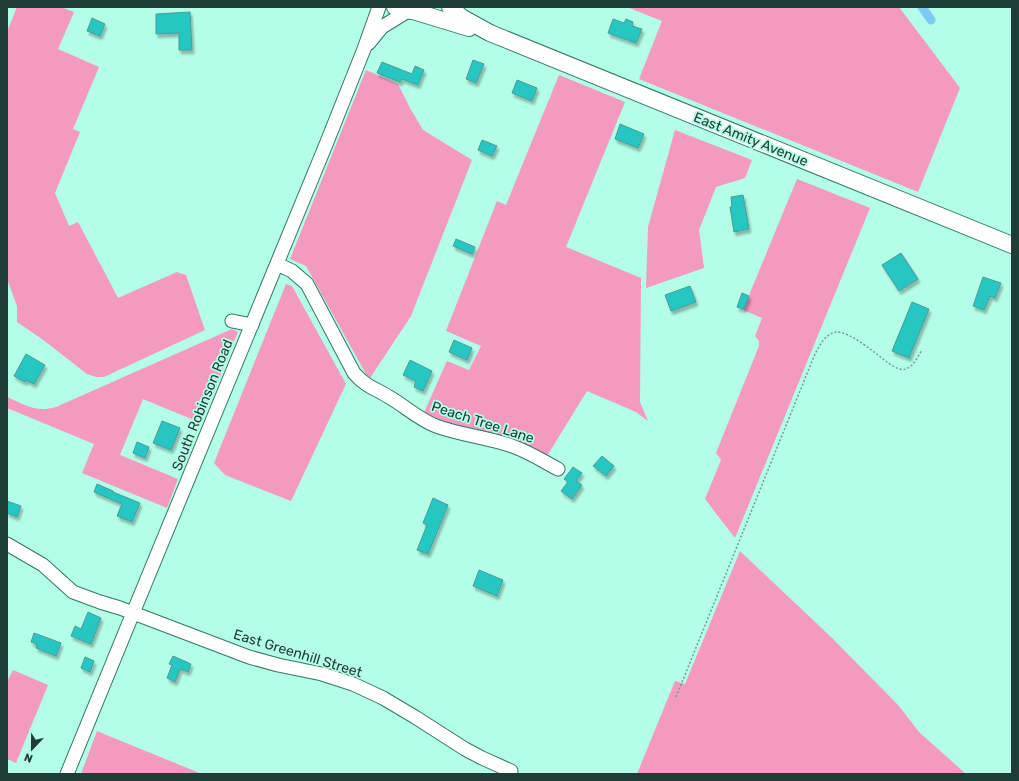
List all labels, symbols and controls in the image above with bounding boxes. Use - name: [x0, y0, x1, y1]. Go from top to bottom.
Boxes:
- street label: East Amity Avenue: [691, 109, 811, 170]
- street label: South Robinson Road: [168, 337, 237, 473]
- street label: Peach Tree Lane: [429, 398, 536, 447]
- street label: East Greenhill Street: [231, 626, 365, 681]
- north arrow: [12, 729, 52, 769]
- text: N: [22, 750, 35, 765]

